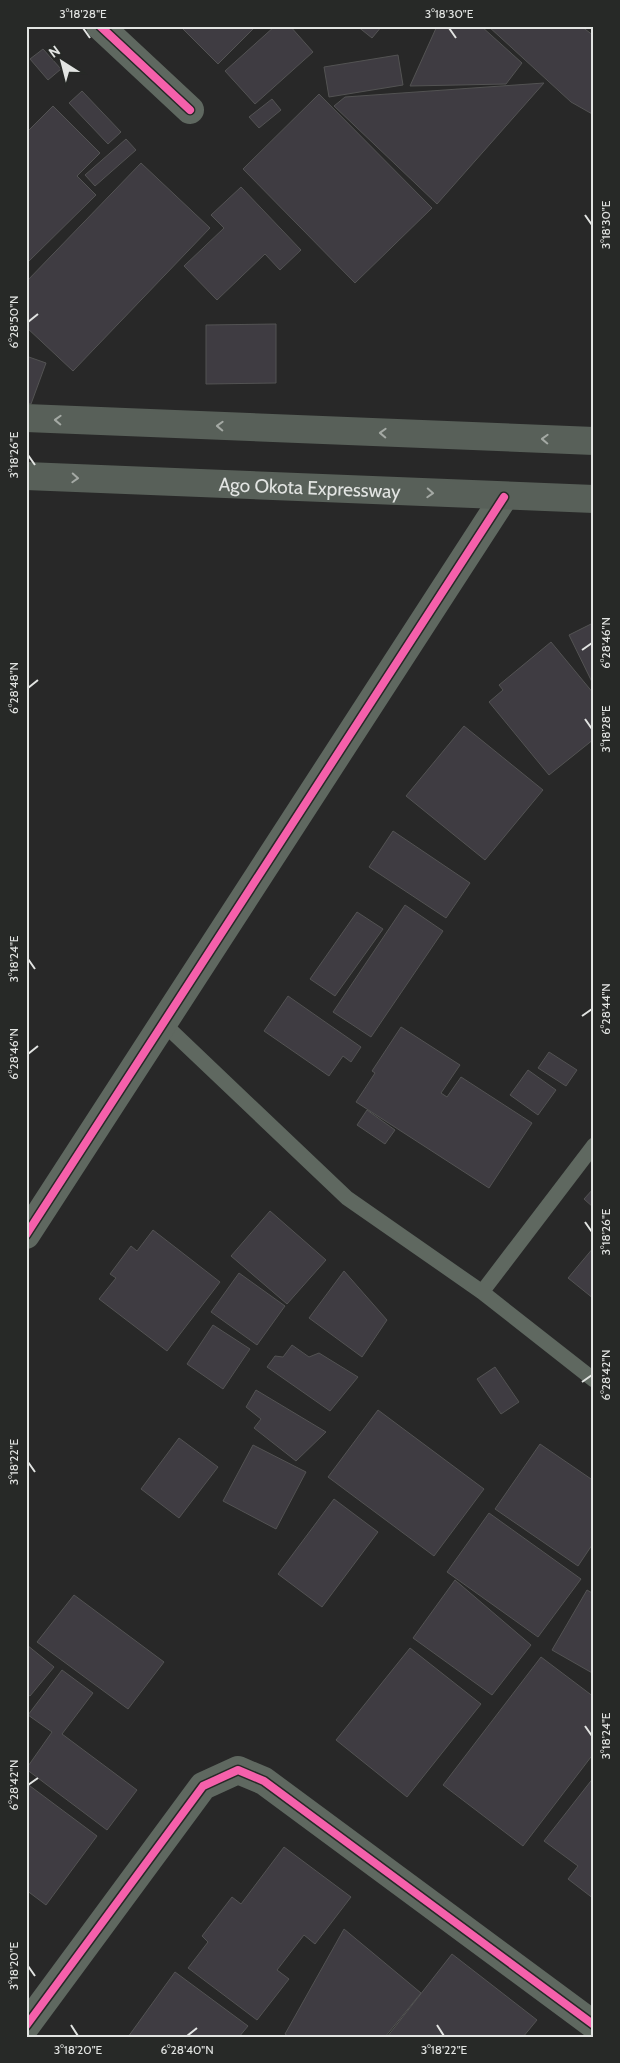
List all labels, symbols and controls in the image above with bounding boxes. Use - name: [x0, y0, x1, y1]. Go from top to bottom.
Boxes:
- text: 3°18'28"E: [59, 6, 107, 21]
- text: 3°18'30"E: [425, 6, 474, 21]
- north arrow: [38, 38, 88, 88]
- text: N: [45, 41, 64, 62]
- text: 3°18'30"E: [598, 200, 613, 249]
- text: 6°28'50"N: [6, 296, 21, 348]
- one-way arrow: [54, 414, 62, 425]
- one-way arrow: [216, 421, 224, 432]
- one-way arrow: [378, 428, 386, 438]
- text: 3°18'26"E: [6, 431, 21, 478]
- one-way arrow: [541, 434, 549, 445]
- one-way arrow: [71, 472, 79, 483]
- street label: Ago Okota Expressway: [218, 472, 402, 503]
- one-way arrow: [426, 488, 434, 499]
- text: 6°28'46"N: [598, 617, 613, 669]
- text: 6°28'48"N: [6, 662, 21, 714]
- text: 3°18'28"E: [598, 705, 613, 753]
- text: 3°18'24"E: [6, 935, 21, 982]
- text: 6°28'44"N: [598, 983, 613, 1035]
- text: 6°28'46"N: [6, 1028, 21, 1080]
- text: 3°18'26"E: [598, 1208, 613, 1255]
- text: 6°28'42"N: [598, 1349, 613, 1401]
- text: 3°18'22"E: [6, 1438, 21, 1485]
- text: 3°18'24"E: [598, 1712, 613, 1759]
- text: 6°28'42"N: [6, 1759, 21, 1811]
- text: 3°18'20"E: [6, 1941, 21, 1990]
- text: 3°18'20"E: [54, 2042, 103, 2057]
- text: 6°28'40"N: [160, 2042, 214, 2057]
- text: 3°18'22"E: [421, 2042, 468, 2057]

